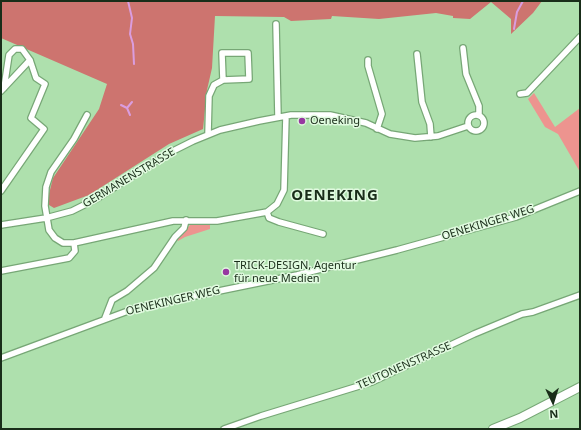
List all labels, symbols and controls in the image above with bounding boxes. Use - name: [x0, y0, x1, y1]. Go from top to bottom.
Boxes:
- place label: Oeneking: [310, 114, 360, 128]
- marker: Oeneking: [297, 116, 307, 126]
- street label: GERMANENSTRASSE: [81, 145, 177, 211]
- district label: OENEKING: [291, 187, 379, 205]
- street label: OENEKINGER WEG: [440, 203, 536, 243]
- place label: TRICK-DESIGN, Agentur für neue Medien: [234, 259, 356, 285]
- marker: TRICK-DESIGN, Agentur für neue Medien: [221, 267, 231, 277]
- street label: OENEKINGER WEG: [125, 284, 221, 318]
- street label: TEUTONENSTRASSE: [355, 339, 453, 393]
- north arrow: [533, 382, 573, 422]
- text: N: [549, 407, 559, 422]

